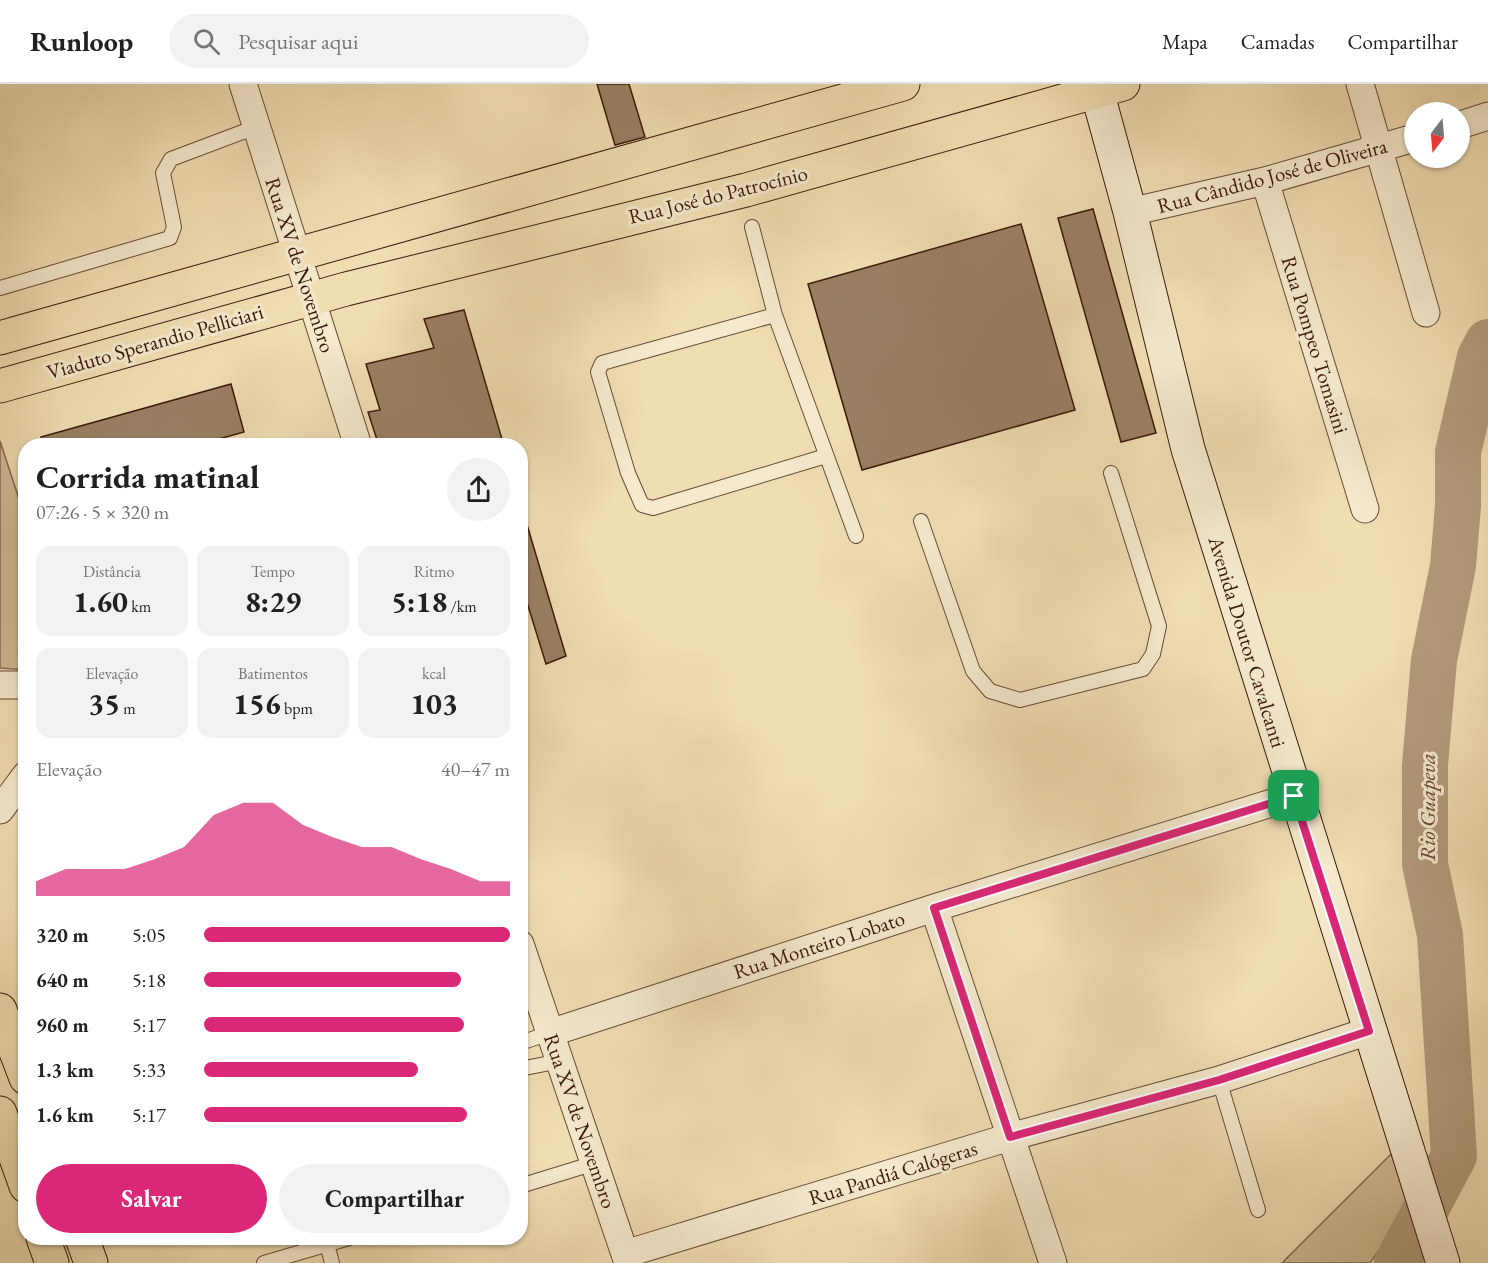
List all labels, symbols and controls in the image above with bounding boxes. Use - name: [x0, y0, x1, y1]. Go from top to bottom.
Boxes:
- search box: [169, 14, 589, 68]
- text: Runloop: [30, 23, 133, 59]
- icon: search: [190, 25, 223, 58]
- text: Pesquisar aqui: [238, 27, 358, 56]
- text: Mapa: [1162, 28, 1208, 55]
- text: Camadas: [1241, 28, 1314, 55]
- text: Compartilhar: [1347, 28, 1458, 55]
- north arrow: [1404, 102, 1470, 168]
- map controls: [1404, 102, 1470, 168]
- street label: Rua Cândido José de Oliveira: [1154, 132, 1391, 219]
- street label: Rua José do Patrocínio: [625, 159, 810, 230]
- street label: Rua XV de Novembro: [259, 174, 342, 356]
- street label: Rua Pompeo Tomasini: [1276, 253, 1355, 437]
- street label: Viaduto Sperandio Pelliciari: [43, 298, 266, 385]
- text: Corrida matinal: [36, 455, 259, 498]
- button: share: [447, 458, 510, 521]
- text: 07:26 · 5 × 320 m: [36, 499, 169, 525]
- street label: Avenida Doutor Cavalcanti: [1202, 532, 1292, 751]
- text: Distância: [83, 561, 141, 582]
- text: Tempo: [251, 561, 295, 582]
- text: Ritmo: [414, 561, 454, 582]
- text: 1.60: [73, 582, 128, 621]
- text: 8:29: [245, 582, 301, 621]
- text: 5:18: [391, 582, 447, 621]
- text: km: [128, 596, 151, 617]
- text: /km: [447, 596, 477, 617]
- text: Elevação: [86, 663, 138, 684]
- text: Batimentos: [238, 663, 308, 684]
- text: kcal: [422, 663, 446, 684]
- text: 35: [88, 684, 120, 723]
- text: 156: [233, 684, 281, 723]
- text: 103: [410, 684, 458, 723]
- text: m: [120, 698, 136, 719]
- text: bpm: [281, 698, 313, 719]
- water label: Rio Guapeva: [1413, 753, 1442, 861]
- text: Elevação: [36, 756, 102, 782]
- text: 40–47 m: [441, 756, 510, 782]
- pin: [1268, 770, 1319, 821]
- icon: arrive: [1277, 779, 1310, 812]
- street label: Rua Monteiro Lobato: [730, 904, 908, 985]
- text: 320 m: [36, 922, 89, 948]
- text: 5:05: [132, 922, 166, 948]
- text: 640 m: [36, 967, 89, 993]
- text: 5:18: [132, 967, 166, 993]
- text: 960 m: [36, 1012, 89, 1038]
- text: 5:17: [132, 1012, 166, 1038]
- street label: Rua XV de Novembro: [538, 1030, 623, 1212]
- text: 1.3 km: [36, 1057, 94, 1083]
- text: 5:33: [132, 1057, 166, 1083]
- text: 1.6 km: [36, 1102, 94, 1128]
- text: 5:17: [132, 1102, 166, 1128]
- street label: Rua Pandiá Calógeras: [805, 1134, 981, 1211]
- button: Salvar: [36, 1164, 267, 1233]
- button: Compartilhar: [279, 1164, 510, 1233]

